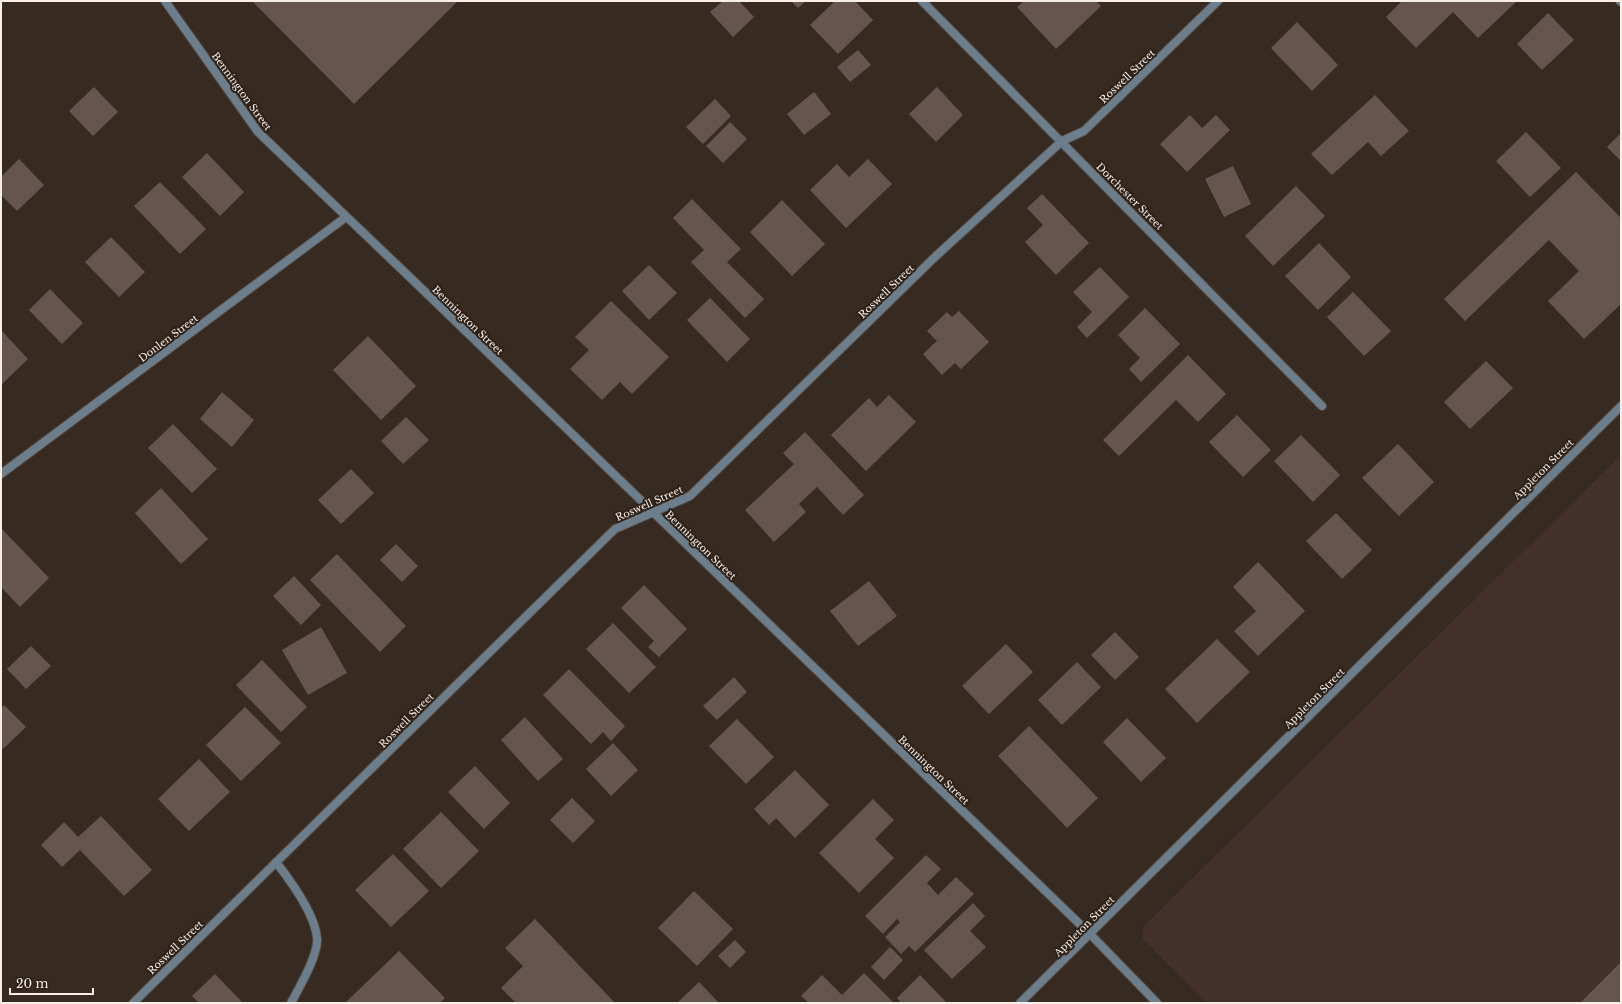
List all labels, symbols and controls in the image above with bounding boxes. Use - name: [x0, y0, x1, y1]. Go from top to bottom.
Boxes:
- street label: Roswell Street: [1097, 46, 1158, 106]
- street label: Bennington Street: [209, 50, 274, 133]
- street label: Dorchester Street: [1093, 160, 1166, 233]
- street label: Roswell Street: [856, 261, 917, 321]
- street label: Bennington Street: [429, 283, 506, 358]
- street label: Donlen Street: [136, 312, 201, 365]
- street label: Appleton Street: [1510, 436, 1577, 503]
- street label: Roswell Street: [614, 483, 685, 524]
- street label: Bennington Street: [662, 508, 739, 583]
- street label: Appleton Street: [1281, 665, 1348, 732]
- street label: Roswell Street: [376, 690, 437, 751]
- street label: Bennington Street: [895, 733, 972, 808]
- street label: Appleton Street: [1051, 893, 1118, 960]
- street label: Roswell Street: [145, 917, 206, 977]
- scale bar: [10, 970, 93, 996]
- text: 20 m: [16, 976, 48, 991]

